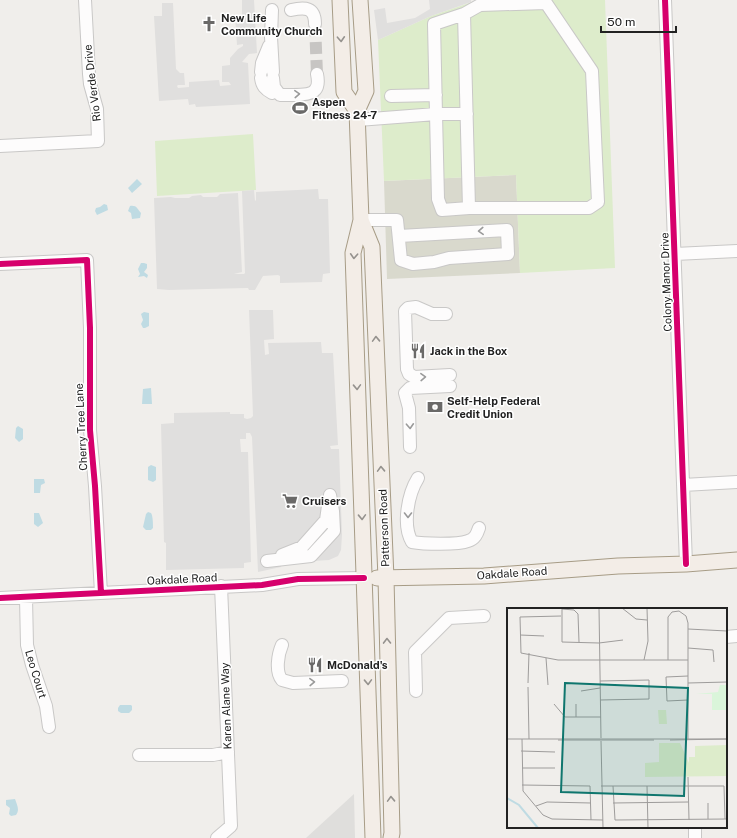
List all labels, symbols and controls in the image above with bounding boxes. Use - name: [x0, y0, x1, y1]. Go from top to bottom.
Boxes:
- scale bar: [601, 8, 676, 34]
- place label: New Life Community Church: [221, 12, 322, 37]
- church icon: New Life Community Church: [200, 15, 218, 33]
- text: 50 m: [607, 15, 635, 29]
- one-way arrow: [337, 36, 345, 42]
- street label: Rio Verde Drive: [81, 44, 103, 122]
- one-way arrow: [294, 90, 300, 98]
- place label: Aspen Fitness 24-7: [312, 96, 377, 121]
- sports icon: Aspen Fitness 24-7: [291, 99, 309, 117]
- one-way arrow: [478, 227, 484, 236]
- street label: Colony Manor Drive: [658, 232, 674, 332]
- one-way arrow: [349, 252, 358, 259]
- one-way arrow: [371, 336, 380, 342]
- restaurant icon: Jack in the Box: [409, 342, 427, 360]
- place label: Jack in the Box: [430, 345, 508, 357]
- one-way arrow: [420, 373, 426, 381]
- street label: Cherry Tree Lane: [73, 383, 89, 471]
- one-way arrow: [353, 384, 361, 390]
- place label: Self-Help Federal Credit Union: [447, 395, 541, 420]
- bank icon: Self-Help Federal Credit Union: [426, 398, 444, 416]
- one-way arrow: [405, 423, 414, 429]
- one-way arrow: [377, 466, 385, 472]
- street label: Patterson Road: [377, 489, 391, 567]
- supermarket icon: Cruisers: [281, 492, 299, 510]
- place label: Cruisers: [302, 495, 347, 507]
- one-way arrow: [404, 512, 412, 518]
- one-way arrow: [358, 514, 366, 520]
- street label: Oakdale Road: [476, 565, 548, 581]
- street label: Oakdale Road: [146, 571, 218, 587]
- inset map: [507, 608, 727, 828]
- one-way arrow: [383, 638, 391, 644]
- street label: Leo Court: [23, 648, 49, 700]
- restaurant icon: McDonald's: [306, 656, 324, 674]
- place label: McDonald's: [327, 659, 388, 671]
- street label: Karen Alane Way: [218, 662, 234, 750]
- one-way arrow: [309, 678, 315, 686]
- one-way arrow: [364, 679, 372, 685]
- one-way arrow: [387, 796, 395, 802]

